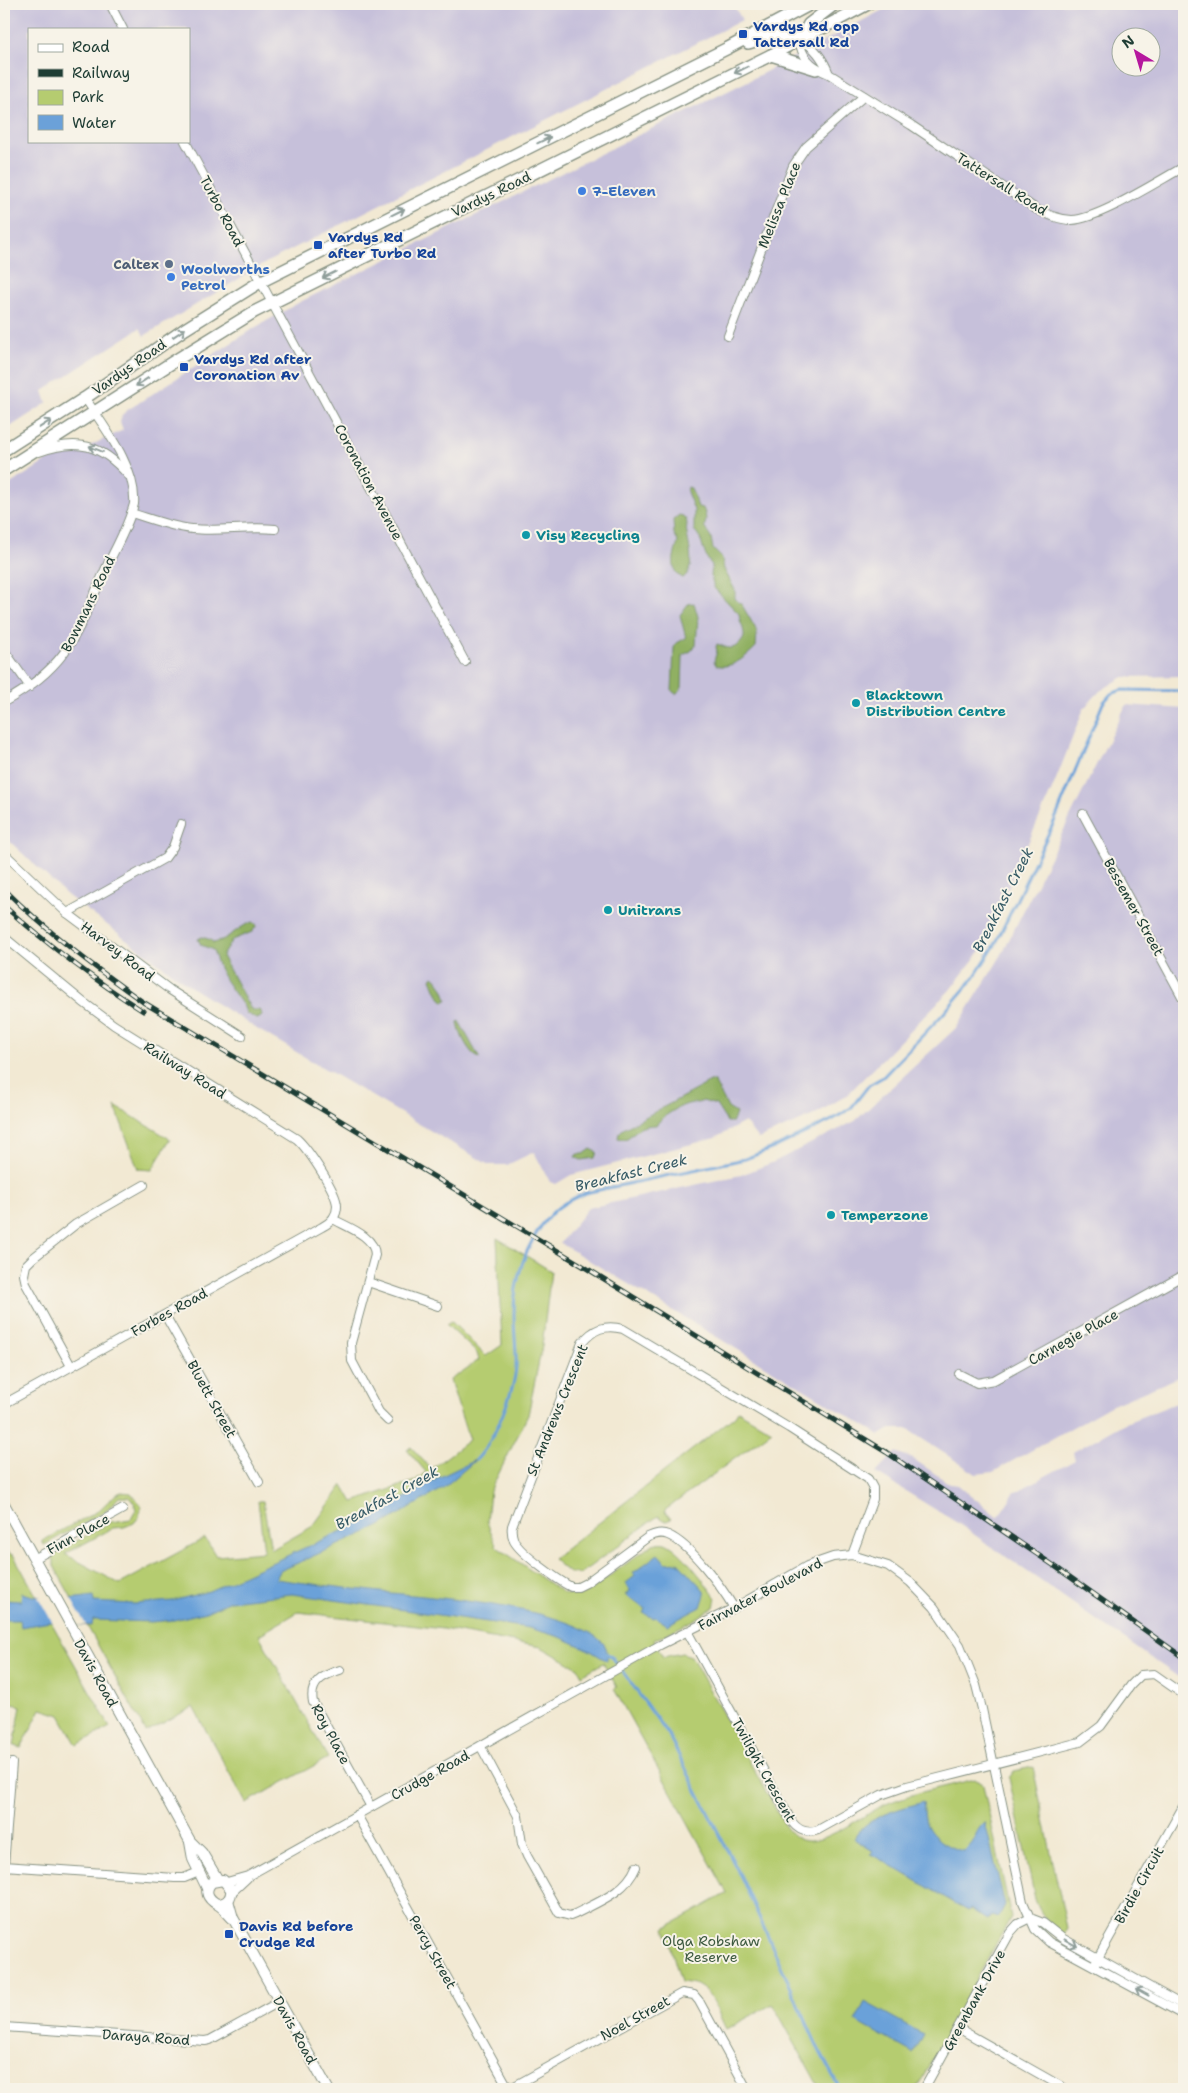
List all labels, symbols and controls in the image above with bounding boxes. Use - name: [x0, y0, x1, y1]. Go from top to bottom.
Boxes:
- place label: Vardys Rd opp Tattersall Rd: [753, 17, 859, 51]
- legend: [28, 28, 190, 142]
- marker: Vardys Rd opp Tattersall Rd: [737, 28, 749, 40]
- north arrow: [1110, 28, 1160, 78]
- text: N: [1118, 31, 1138, 52]
- text: Road: [72, 37, 110, 57]
- text: Railway: [72, 63, 130, 83]
- one-way arrow: [734, 66, 749, 75]
- text: Park: [72, 87, 104, 107]
- text: Water: [72, 113, 116, 133]
- one-way arrow: [536, 135, 551, 144]
- street label: Tattersall Road: [953, 149, 1051, 219]
- street label: Melissa Place: [754, 159, 805, 251]
- street label: Vardys Road: [448, 167, 534, 221]
- street label: Turbo Road: [196, 172, 248, 250]
- place label: 7-Eleven: [592, 182, 656, 200]
- marker: 7-Eleven: [576, 185, 588, 197]
- one-way arrow: [390, 207, 405, 216]
- place label: Vardys Rd after Turbo Rd: [328, 228, 437, 262]
- marker: Vardys Rd after Turbo Rd: [312, 239, 324, 251]
- place label: Caltex: [113, 255, 159, 273]
- marker: Caltex: [163, 258, 175, 270]
- place label: Woolworths Petrol: [181, 260, 270, 294]
- one-way arrow: [321, 270, 336, 280]
- marker: Woolworths Petrol: [165, 271, 177, 283]
- one-way arrow: [172, 328, 186, 338]
- street label: Vardys Road: [89, 335, 170, 399]
- place label: Vardys Rd after Coronation Av: [194, 350, 312, 384]
- marker: Vardys Rd after Coronation Av: [178, 361, 190, 373]
- one-way arrow: [136, 377, 150, 387]
- one-way arrow: [37, 419, 51, 429]
- street label: Coronation Avenue: [331, 421, 407, 543]
- one-way arrow: [89, 444, 104, 454]
- place label: Visy Recycling: [536, 526, 640, 544]
- marker: Visy Recycling: [520, 529, 532, 541]
- street label: Bowmans Road: [57, 553, 119, 655]
- place label: Blacktown Distribution Centre: [866, 686, 1006, 720]
- marker: Blacktown Distribution Centre: [850, 697, 862, 709]
- water label: Breakfast Creek: [968, 844, 1038, 956]
- street label: Bessemer Street: [1100, 855, 1168, 959]
- place label: Unitrans: [618, 901, 681, 919]
- marker: Unitrans: [602, 904, 614, 916]
- street label: Harvey Road: [77, 917, 159, 985]
- street label: Railway Road: [140, 1037, 230, 1103]
- water label: Breakfast Creek: [573, 1149, 690, 1197]
- place label: Temperzone: [841, 1206, 928, 1224]
- marker: Temperzone: [825, 1209, 837, 1221]
- street label: Forbes Road: [128, 1284, 210, 1340]
- street label: Carnegie Place: [1025, 1305, 1121, 1369]
- street label: St Andrews Crescent: [522, 1341, 592, 1479]
- street label: Bluett Street: [183, 1357, 241, 1441]
- water label: Breakfast Creek: [332, 1461, 443, 1535]
- street label: Finn Place: [43, 1509, 113, 1559]
- street label: Fairwater Boulevard: [695, 1553, 825, 1634]
- street label: Davis Road: [70, 1636, 122, 1710]
- street label: Roy Place: [308, 1701, 355, 1768]
- street label: Twilight Crescent: [728, 1715, 800, 1825]
- street label: Crudge Road: [387, 1746, 473, 1804]
- street label: Birdie Circuit: [1110, 1843, 1168, 1927]
- street label: Percy Street: [405, 1912, 461, 1992]
- place label: Davis Rd before Crudge Rd: [239, 1917, 353, 1951]
- marker: Davis Rd before Crudge Rd: [223, 1928, 235, 1940]
- park label: Olga Robshaw Reserve: [662, 1932, 760, 1966]
- one-way arrow: [1064, 1938, 1079, 1948]
- street label: Greenbank Drive: [939, 1946, 1009, 2054]
- one-way arrow: [1135, 1986, 1149, 1996]
- street label: Noel Street: [597, 1991, 673, 2045]
- street label: Davis Road: [269, 1993, 321, 2067]
- street label: Daraya Road: [101, 2025, 191, 2049]

